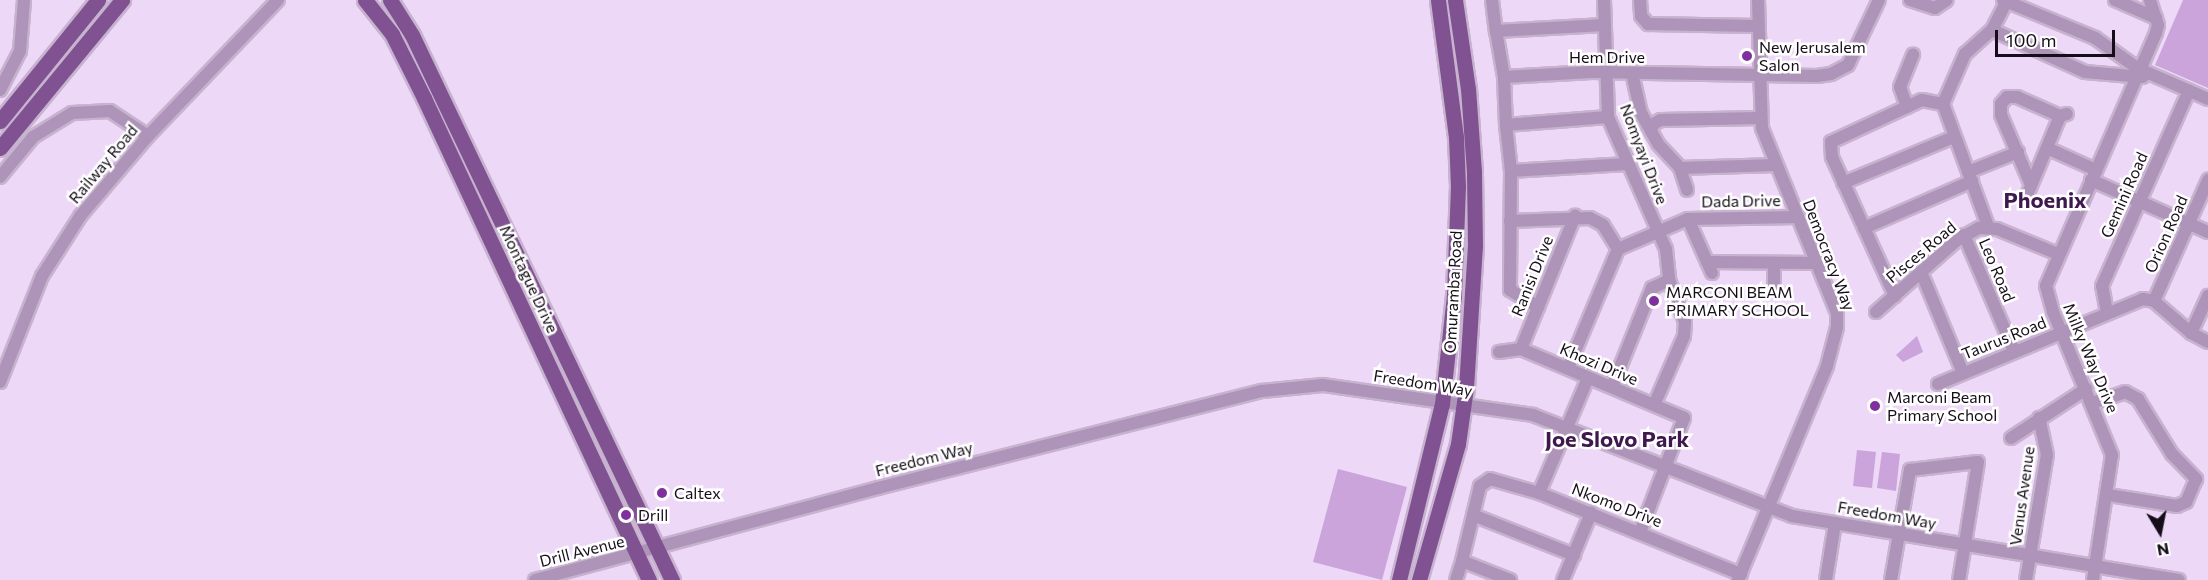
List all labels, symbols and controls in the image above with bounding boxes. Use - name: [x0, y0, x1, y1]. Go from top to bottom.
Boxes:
- scale bar: [1998, 18, 2118, 56]
- text: 100 m: [2006, 29, 2056, 51]
- place label: New Jerusalem Salon: [1759, 37, 1866, 75]
- street label: Hem Drive: [1569, 47, 1645, 67]
- marker: New Jerusalem Salon: [1740, 49, 1754, 63]
- street label: Nomyayi Drive: [1616, 101, 1672, 207]
- street label: Railway Road: [65, 121, 141, 207]
- street label: Gemini Road: [2097, 149, 2151, 241]
- district label: Phoenix: [2003, 187, 2087, 213]
- street label: Dada Drive: [1701, 191, 1781, 211]
- street label: Orion Road: [2140, 192, 2192, 276]
- street label: Democracy Way: [1799, 197, 1859, 313]
- street label: Pisces Road: [1882, 217, 1960, 287]
- street label: Montague Drive: [496, 222, 562, 336]
- street label: Omuramba Road: [1440, 230, 1466, 354]
- street label: Ranisi Drive: [1507, 233, 1557, 319]
- street label: Leo Road: [1975, 235, 2019, 305]
- place label: MARCONI BEAM PRIMARY SCHOOL: [1666, 282, 1809, 320]
- marker: MARCONI BEAM PRIMARY SCHOOL: [1647, 294, 1661, 308]
- street label: Milky Way Drive: [2059, 300, 2123, 416]
- street label: Taurus Road: [1959, 312, 2049, 364]
- street label: Khozi Drive: [1557, 339, 1641, 389]
- street label: Freedom Way: [1372, 366, 1474, 400]
- place label: Marconi Beam Primary School: [1887, 387, 1997, 425]
- marker: Marconi Beam Primary School: [1868, 399, 1882, 413]
- district label: Joe Slovo Park: [1545, 426, 1689, 452]
- street label: Freedom Way: [873, 438, 975, 480]
- street label: Venus Avenue: [2006, 445, 2038, 547]
- street label: Nkomo Drive: [1569, 479, 1665, 531]
- place label: Caltex: [674, 483, 721, 503]
- marker: Caltex: [655, 486, 669, 500]
- street label: Freedom Way: [1836, 497, 1938, 533]
- north arrow: [2130, 502, 2190, 562]
- place label: Drill: [638, 505, 668, 525]
- marker: Drill: [619, 508, 633, 522]
- street label: Drill Avenue: [538, 531, 626, 571]
- text: N: [2156, 540, 2171, 561]

